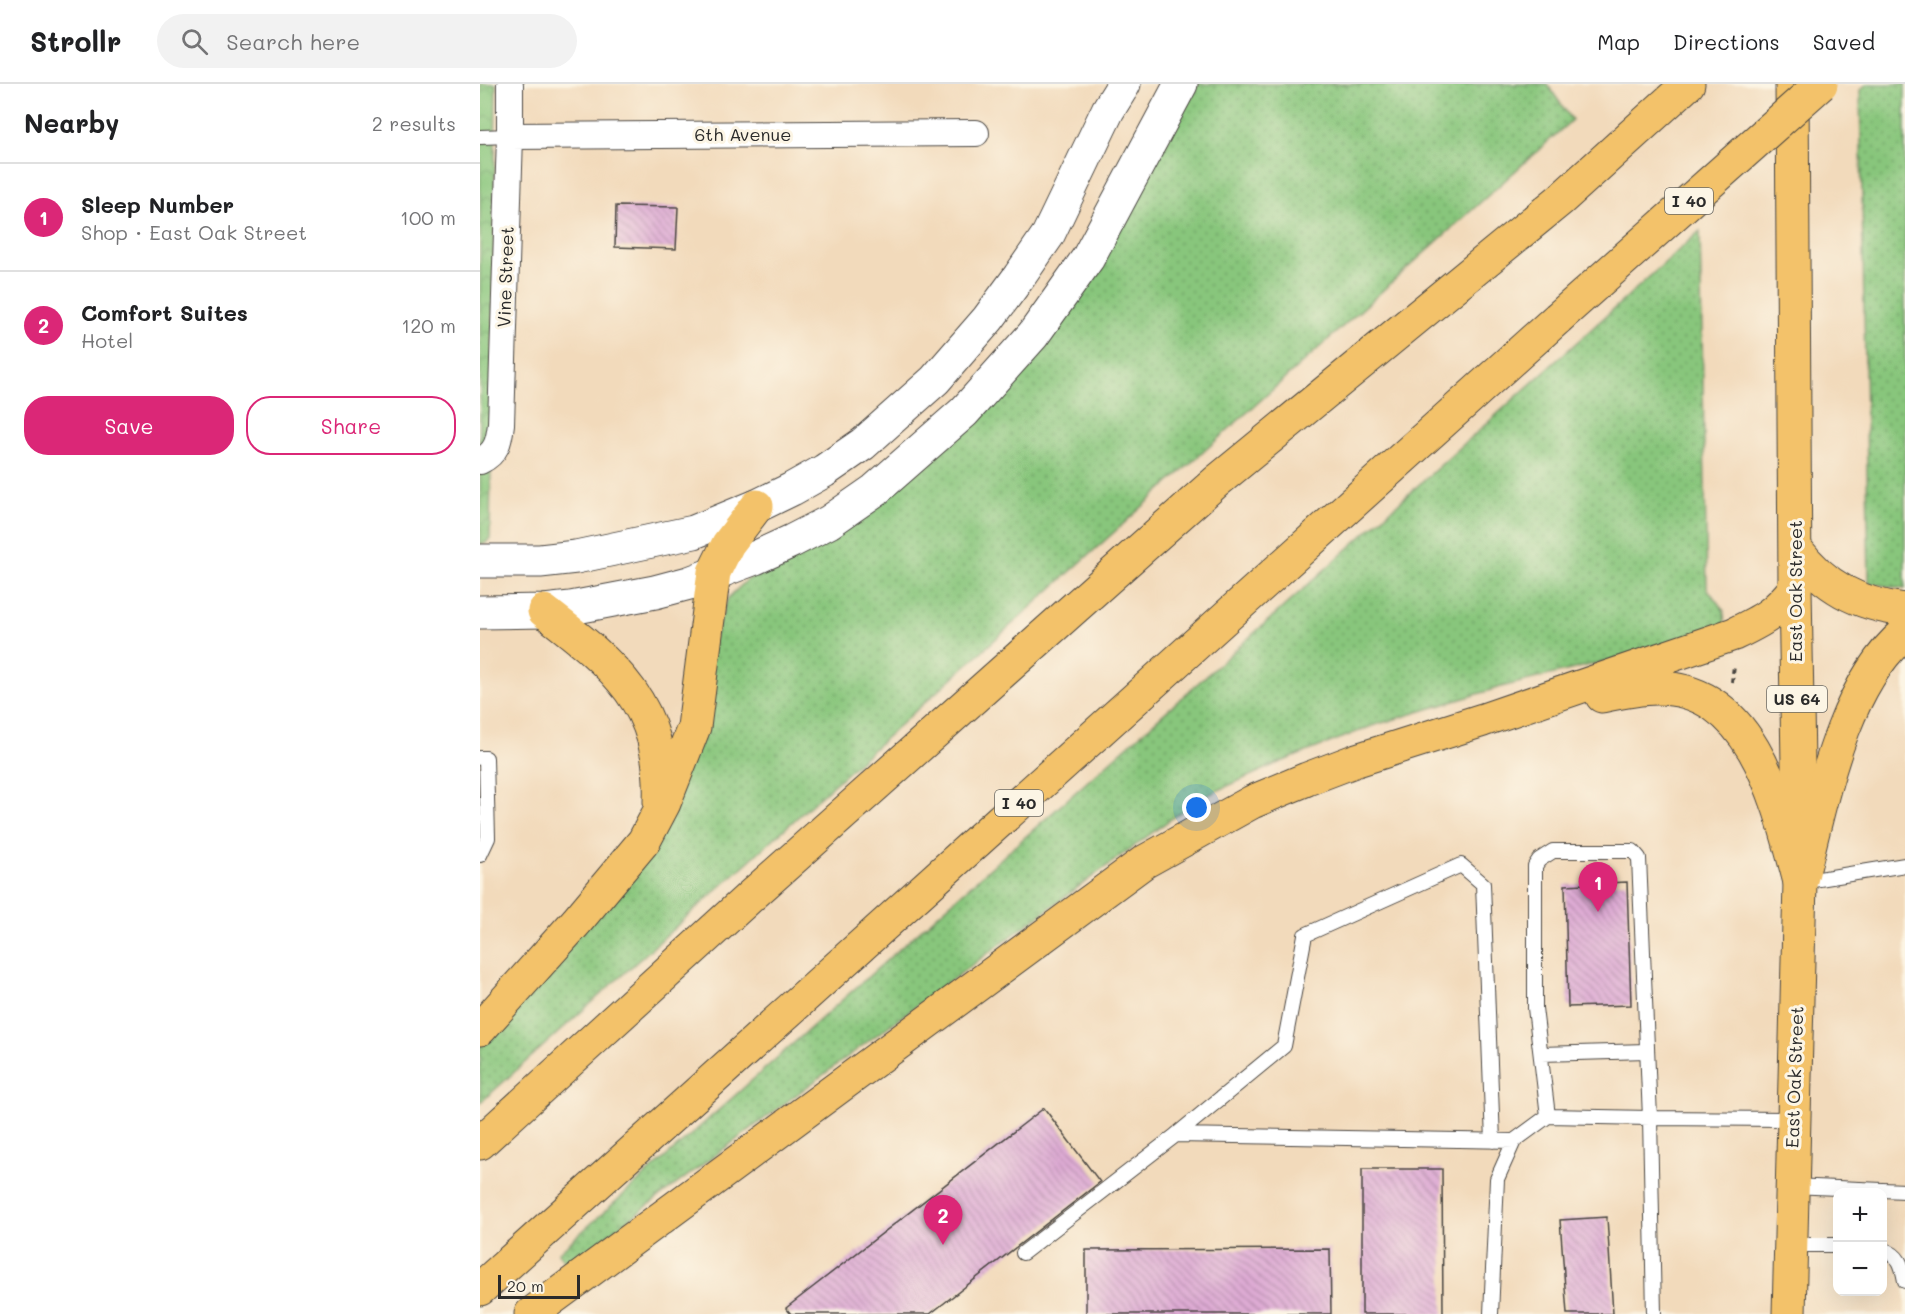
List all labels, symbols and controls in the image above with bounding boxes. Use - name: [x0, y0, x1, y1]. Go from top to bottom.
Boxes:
- search box: [157, 14, 577, 68]
- text: Strollr: [30, 23, 121, 59]
- icon: search: [178, 25, 211, 58]
- text: Search here: [226, 27, 360, 56]
- text: Map: [1597, 28, 1640, 55]
- text: Directions: [1673, 28, 1780, 55]
- text: Saved: [1813, 28, 1875, 55]
- text: Nearby: [24, 106, 119, 140]
- text: 2 results: [372, 110, 456, 136]
- street label: 6th Avenue: [695, 122, 791, 146]
- road number: I 40: [1665, 188, 1713, 214]
- text: Sleep Number: [81, 190, 234, 219]
- text: 1: [39, 204, 48, 230]
- text: 100 m: [400, 204, 456, 230]
- text: Shop · East Oak Street: [81, 219, 307, 245]
- street label: Vine Street: [491, 226, 519, 328]
- text: Comfort Suites: [81, 298, 248, 327]
- text: 2: [38, 312, 49, 338]
- text: 120 m: [401, 312, 456, 338]
- text: Hotel: [81, 327, 133, 353]
- button: Save: [24, 396, 234, 455]
- button: Share: [246, 396, 456, 455]
- street label: East Oak Street: [1783, 520, 1807, 662]
- road number: US 64: [1767, 686, 1827, 712]
- road number: I 40: [995, 790, 1043, 816]
- your location: [1182, 793, 1211, 822]
- pin: 1: [1578, 862, 1618, 912]
- street label: East Oak Street: [1780, 1006, 1808, 1148]
- map controls: [1833, 1188, 1887, 1296]
- button: +: [1833, 1188, 1887, 1242]
- pin: 2: [924, 1196, 962, 1245]
- button: −: [1833, 1242, 1887, 1296]
- scale bar: [498, 1272, 580, 1300]
- text: 20 m: [507, 1275, 544, 1296]

